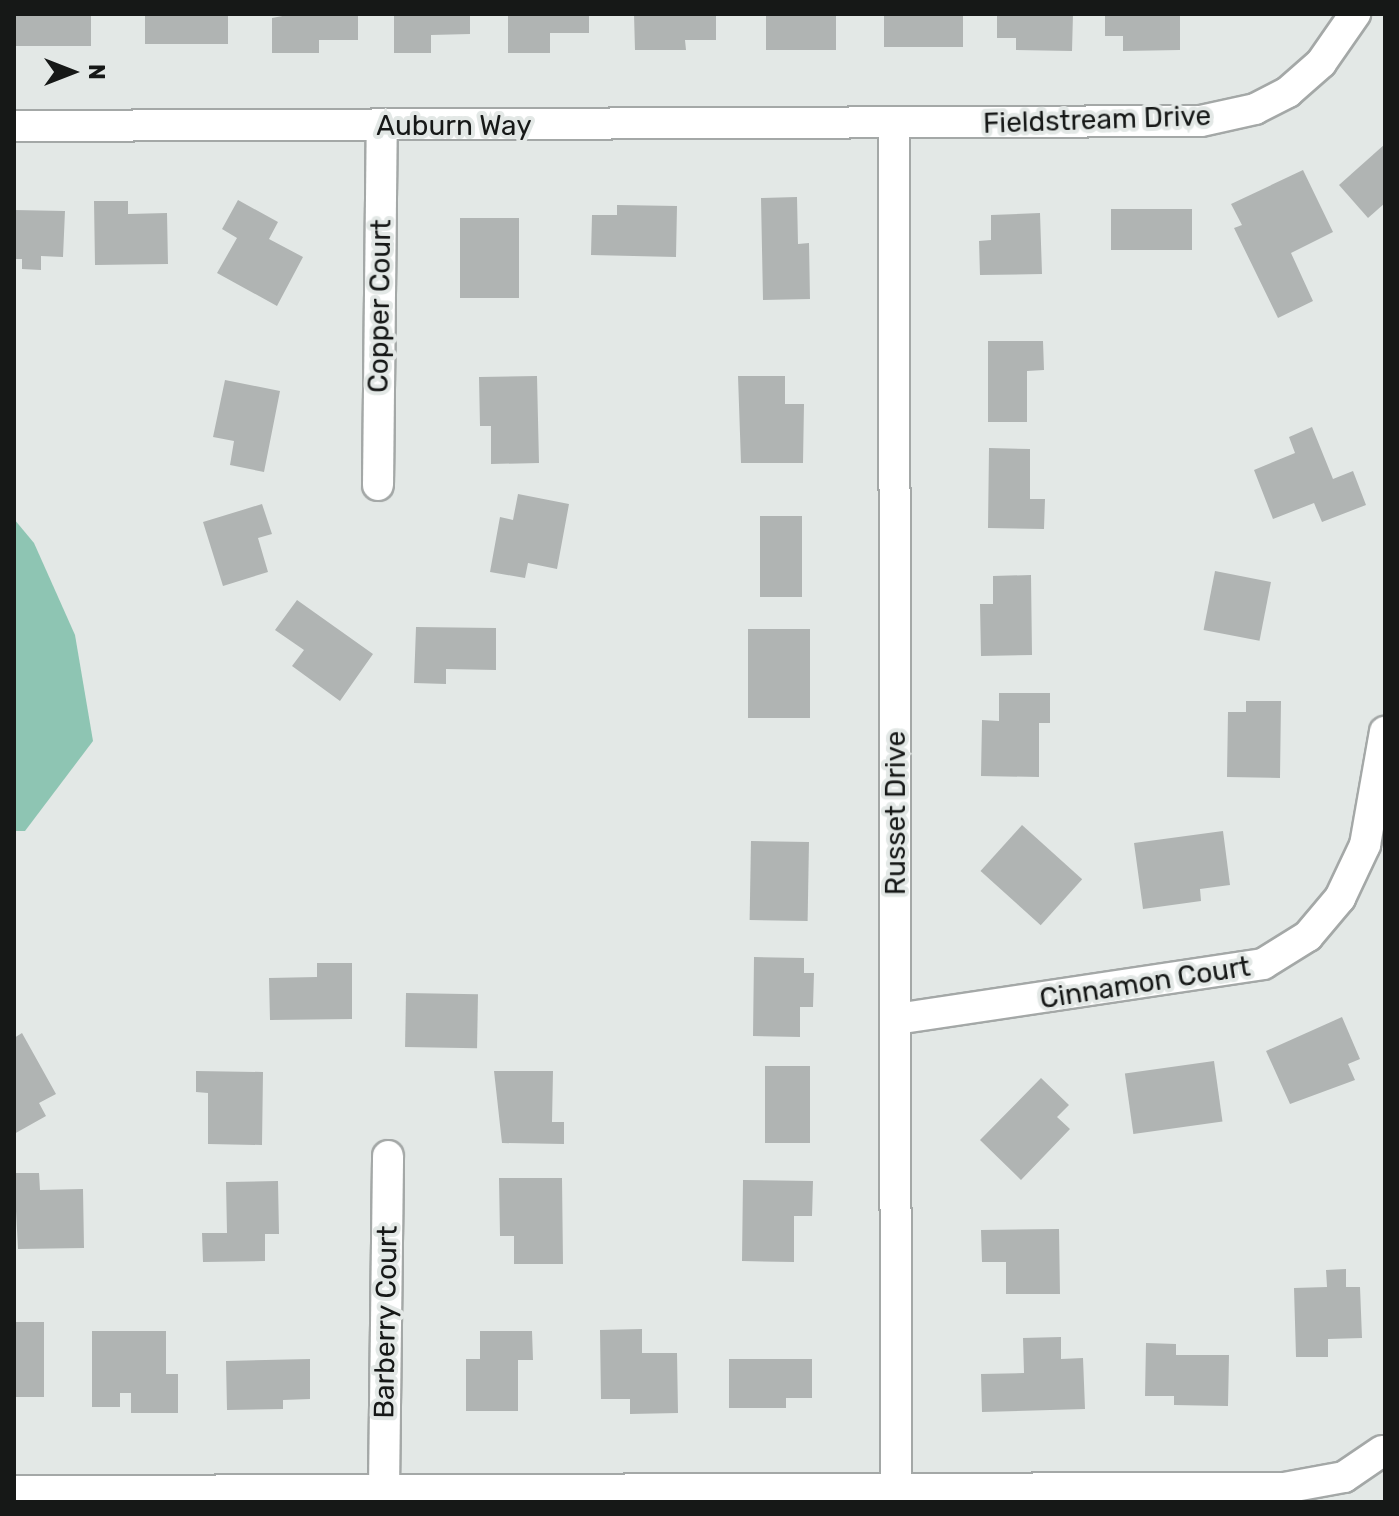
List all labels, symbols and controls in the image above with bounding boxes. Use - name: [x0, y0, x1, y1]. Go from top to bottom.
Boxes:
- north arrow: [32, 32, 112, 112]
- text: N: [83, 64, 110, 80]
- street label: Fieldstream Drive: [982, 99, 1212, 141]
- street label: Auburn Way: [376, 109, 532, 143]
- street label: Copper Court: [362, 219, 398, 393]
- street label: Russet Drive: [879, 731, 913, 895]
- street label: Cinnamon Court: [1037, 950, 1253, 1016]
- street label: Barberry Court: [368, 1225, 404, 1419]

